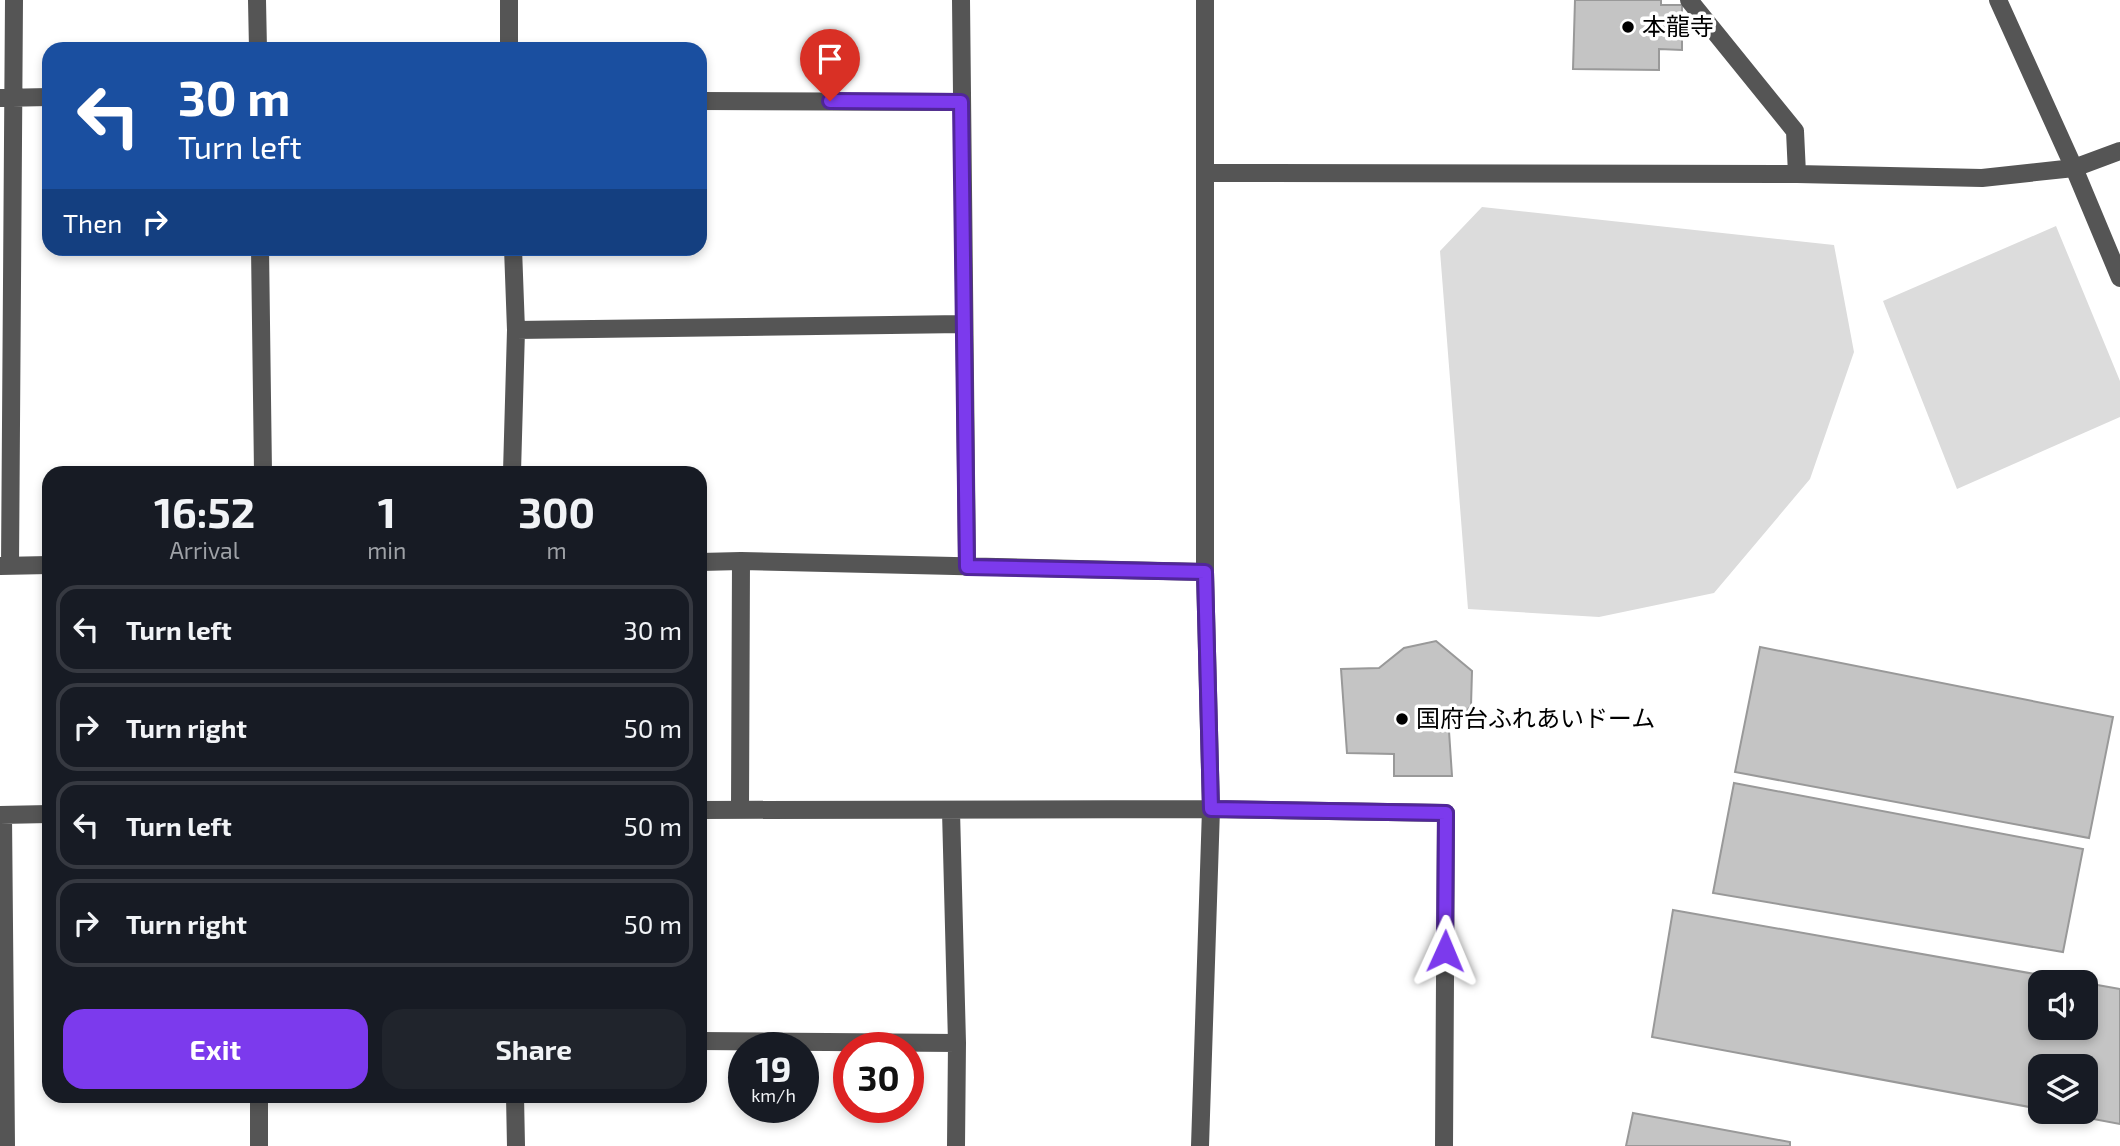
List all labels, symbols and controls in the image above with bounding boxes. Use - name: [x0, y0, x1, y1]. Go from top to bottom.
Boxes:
- place label: 本龍寺: [1642, 11, 1714, 40]
- marker: 本龍寺: [1620, 19, 1636, 35]
- pin: [800, 29, 860, 101]
- icon: arrive: [811, 40, 849, 78]
- text: 30 m: [178, 67, 290, 126]
- icon: left: [63, 70, 154, 161]
- text: Turn left: [178, 127, 302, 165]
- icon: right: [136, 203, 174, 241]
- text: Then: [63, 207, 122, 238]
- text: 16:52: [154, 486, 255, 536]
- text: 1: [378, 486, 396, 536]
- text: 300: [518, 486, 595, 536]
- text: Arrival: [170, 536, 240, 564]
- text: min: [367, 536, 406, 564]
- text: m: [547, 536, 567, 564]
- icon: left: [67, 610, 105, 648]
- text: Turn left: [126, 614, 232, 645]
- text: 30 m: [623, 614, 682, 645]
- place label: 国府台ふれあいドーム: [1416, 703, 1655, 732]
- icon: right: [67, 708, 105, 746]
- marker: 国府台ふれあいドーム: [1394, 711, 1410, 727]
- text: Turn right: [126, 712, 247, 743]
- text: 50 m: [624, 712, 682, 743]
- icon: left: [67, 806, 105, 844]
- text: Turn left: [126, 810, 232, 841]
- text: 50 m: [624, 810, 682, 841]
- icon: right: [67, 904, 105, 942]
- text: Turn right: [126, 908, 247, 939]
- text: 50 m: [624, 908, 682, 939]
- position arrow: [1408, 914, 1482, 988]
- map controls: [2028, 970, 2098, 1124]
- button: sound: [2028, 970, 2098, 1040]
- button: Exit: [63, 1009, 368, 1089]
- button: Share: [382, 1009, 686, 1089]
- speed limit sign: 30: [833, 1032, 924, 1123]
- text: 19: [756, 1047, 791, 1089]
- button: layers: [2028, 1054, 2098, 1124]
- text: km/h: [751, 1084, 796, 1106]

